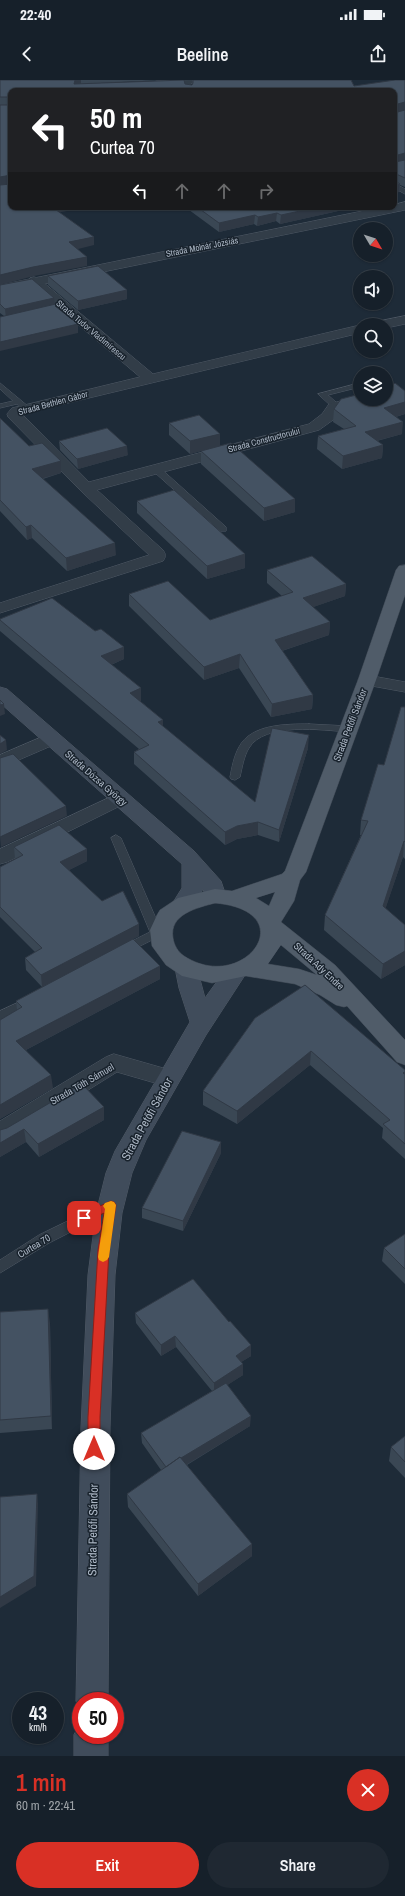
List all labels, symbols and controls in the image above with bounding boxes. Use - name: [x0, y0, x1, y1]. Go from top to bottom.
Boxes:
- text: 22:40: [20, 4, 51, 25]
- text: Beeline: [177, 42, 228, 67]
- icon: back: [16, 43, 38, 65]
- icon: share: [367, 43, 389, 65]
- text: 50 m: [90, 99, 142, 137]
- icon: left: [24, 104, 76, 156]
- text: Curtea 70: [90, 135, 155, 160]
- icon: left: [129, 180, 151, 202]
- icon: ahead: [171, 180, 193, 202]
- icon: ahead: [213, 180, 235, 202]
- icon: right: [255, 180, 277, 202]
- north arrow: [353, 222, 393, 262]
- map controls: [353, 222, 393, 406]
- street label: Strada Molnár Józsiás: [165, 234, 239, 260]
- button: sound: [353, 270, 393, 310]
- street label: Strada Tudor Vladimirescu: [54, 297, 128, 363]
- button: search: [353, 318, 393, 358]
- button: layers: [353, 366, 393, 406]
- street label: Strada Bethlen Gábor: [17, 388, 90, 418]
- street label: Strada Constructorului: [227, 425, 301, 455]
- street label: Strada Petőfi Sándor: [330, 687, 370, 763]
- street label: Strada Dózsa György: [62, 747, 131, 809]
- street label: Strada Ady Endre: [291, 939, 347, 993]
- street label: Strada Tóth Sámuel: [48, 1060, 117, 1108]
- street label: Strada Petőfi Sándor: [118, 1074, 177, 1163]
- pin: [67, 1201, 101, 1235]
- icon: arrive: [73, 1207, 95, 1229]
- street label: Curtea 70: [15, 1231, 53, 1261]
- position arrow: [73, 1428, 115, 1470]
- street label: Strada Petőfi Sándor: [84, 1483, 102, 1576]
- speed limit sign: 50: [72, 1692, 124, 1744]
- text: 43: [29, 1699, 47, 1726]
- text: km/h: [29, 1721, 47, 1734]
- text: 1 min: [16, 1766, 67, 1798]
- button: close: [347, 1769, 389, 1811]
- text: 60 m · 22:41: [16, 1797, 75, 1814]
- button: Exit: [16, 1842, 199, 1888]
- button: Share: [207, 1842, 389, 1888]

